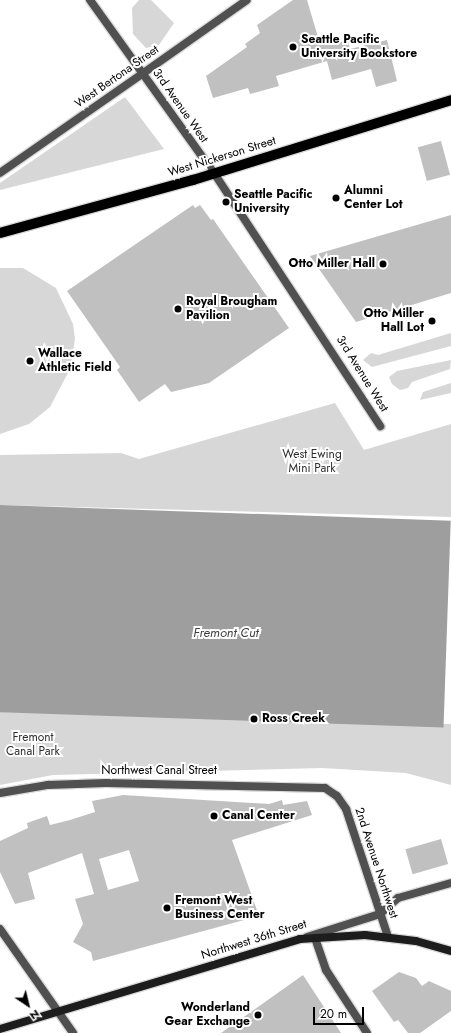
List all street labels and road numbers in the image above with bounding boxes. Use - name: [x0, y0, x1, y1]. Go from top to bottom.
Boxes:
- street label: West Bertona Street: [72, 43, 162, 111]
- street label: 3rd Avenue West: [149, 66, 211, 146]
- street label: West Nickerson Street: [166, 134, 278, 180]
- street label: 3rd Avenue West: [333, 333, 391, 415]
- street label: Northwest Canal Street: [101, 764, 217, 778]
- street label: 2nd Avenue Northwest: [351, 806, 401, 920]
- street label: Northwest 36th Street: [200, 917, 308, 963]

